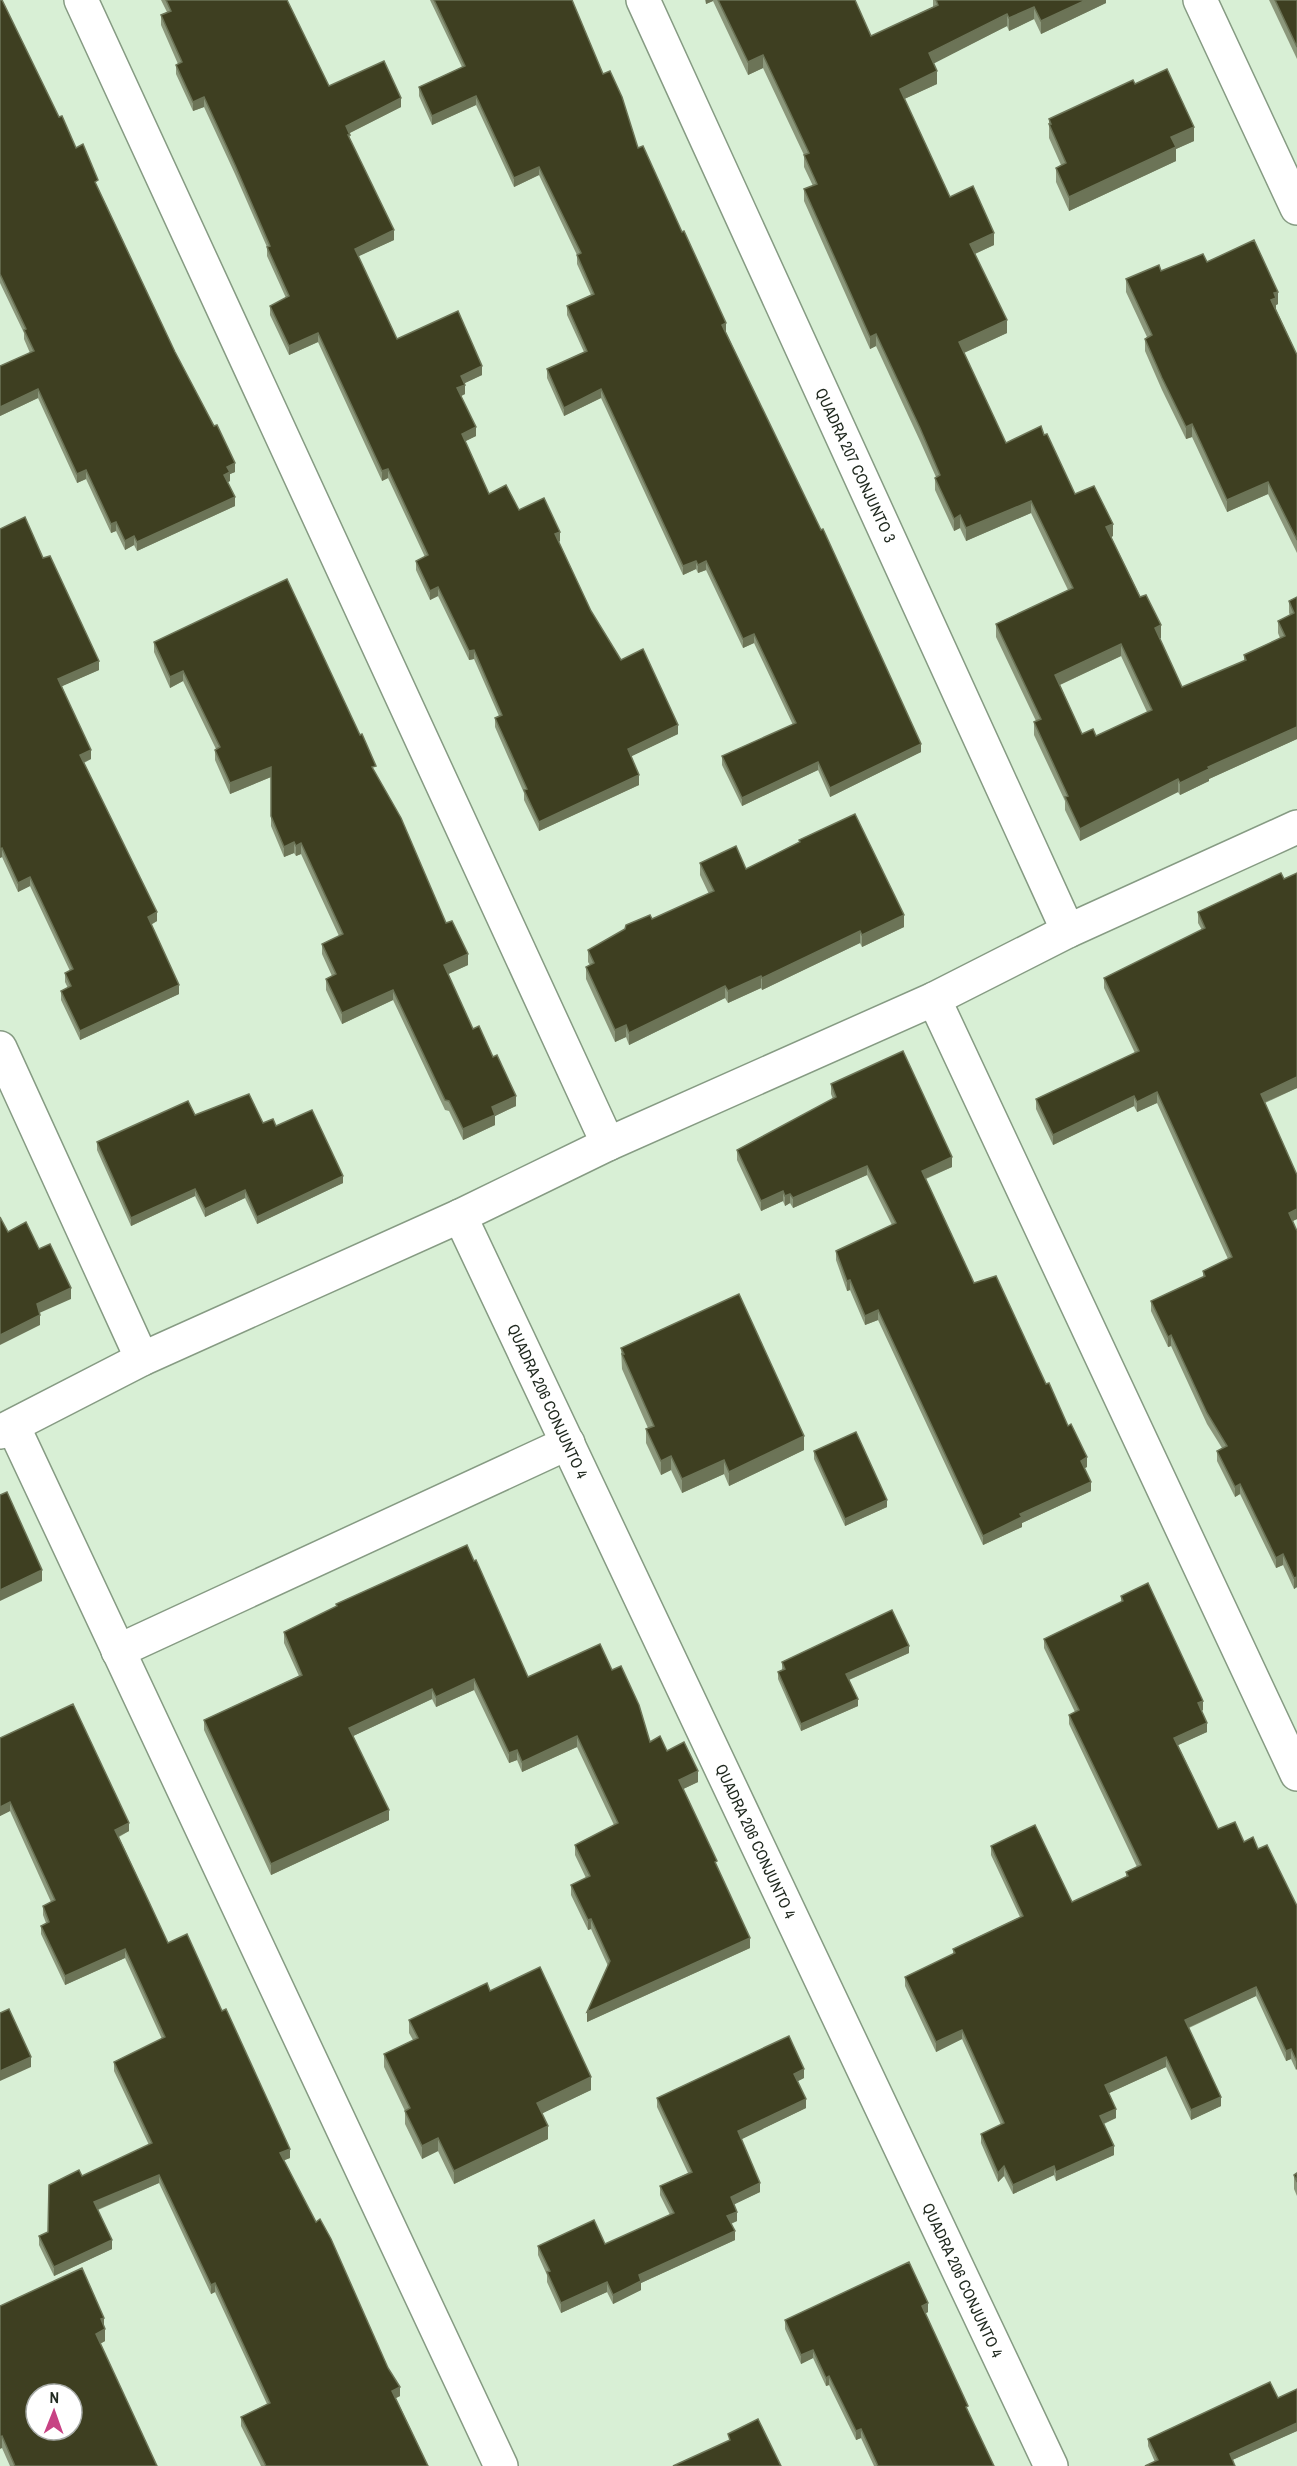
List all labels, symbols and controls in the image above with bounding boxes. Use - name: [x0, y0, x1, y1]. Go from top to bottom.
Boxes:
- street label: QUADRA 207 CONJUNTO 3: [810, 384, 902, 546]
- street label: QUADRA 206 CONJUNTO 4: [502, 1320, 594, 1482]
- street label: QUADRA 206 CONJUNTO 4: [710, 1760, 802, 1922]
- street label: QUADRA 206 CONJUNTO 4: [917, 2199, 1009, 2361]
- north arrow: [24, 2382, 84, 2442]
- text: N: [49, 2386, 59, 2408]

